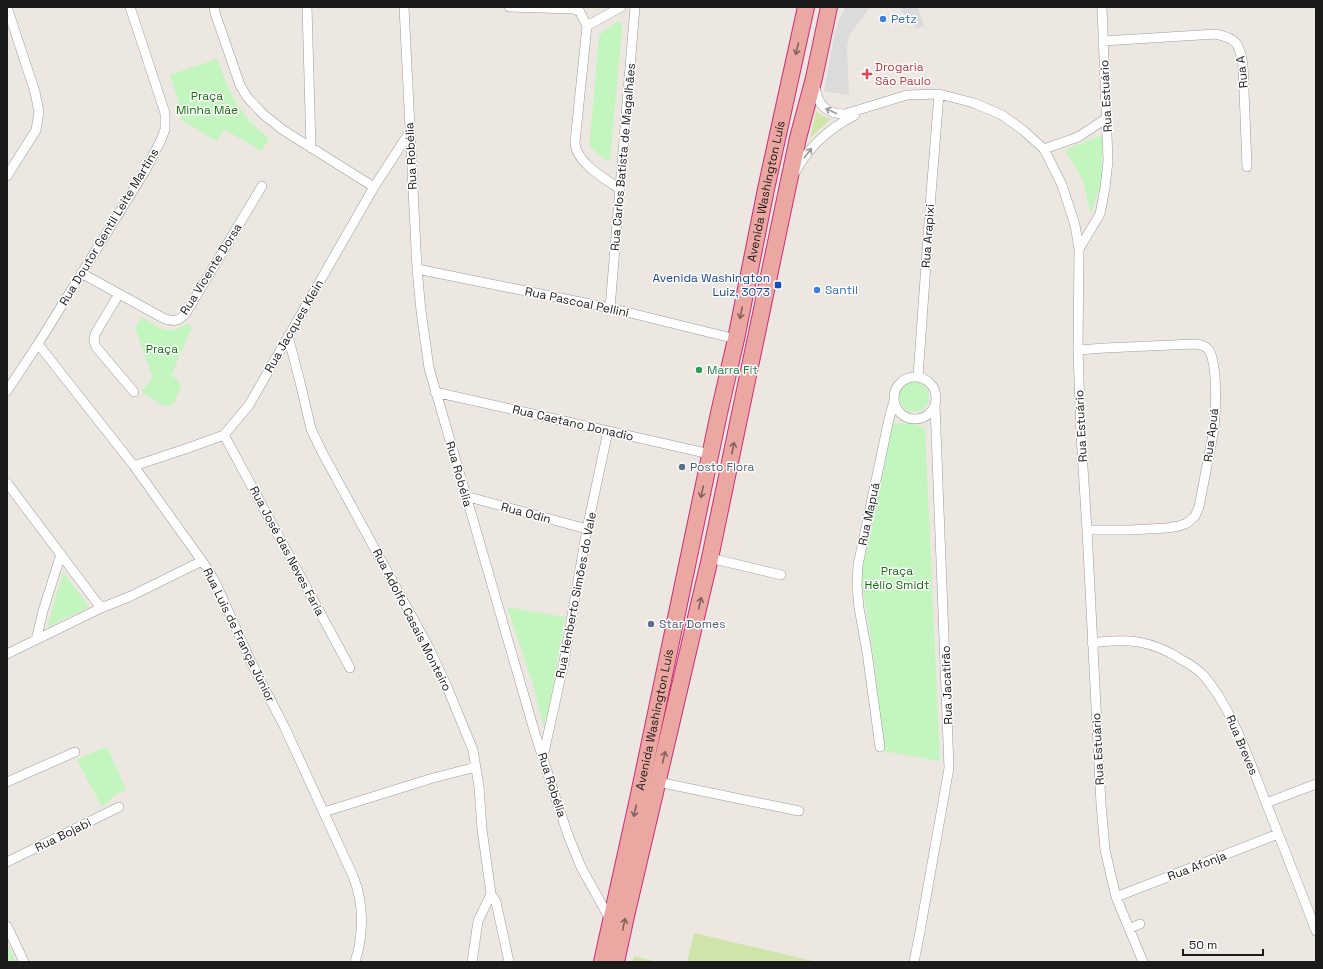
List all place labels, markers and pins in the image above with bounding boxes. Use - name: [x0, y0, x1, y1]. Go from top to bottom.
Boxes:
- place label: Petz: [891, 11, 917, 27]
- marker: Petz: [878, 14, 888, 24]
- place label: Drogaria São Paulo: [875, 59, 931, 89]
- marker: Drogaria São Paulo: [862, 69, 872, 79]
- place label: Avenida Washington Luiz, 3073: [652, 270, 770, 300]
- marker: Avenida Washington Luiz, 3073: [773, 280, 783, 290]
- place label: Santil: [825, 282, 858, 298]
- marker: Santil: [812, 285, 822, 295]
- place label: Marra Fit: [707, 362, 758, 378]
- marker: Marra Fit: [694, 365, 704, 375]
- place label: Posto Flora: [690, 459, 755, 475]
- marker: Posto Flora: [677, 462, 687, 472]
- place label: Star Domes: [659, 616, 725, 632]
- marker: Star Domes: [646, 619, 656, 629]

